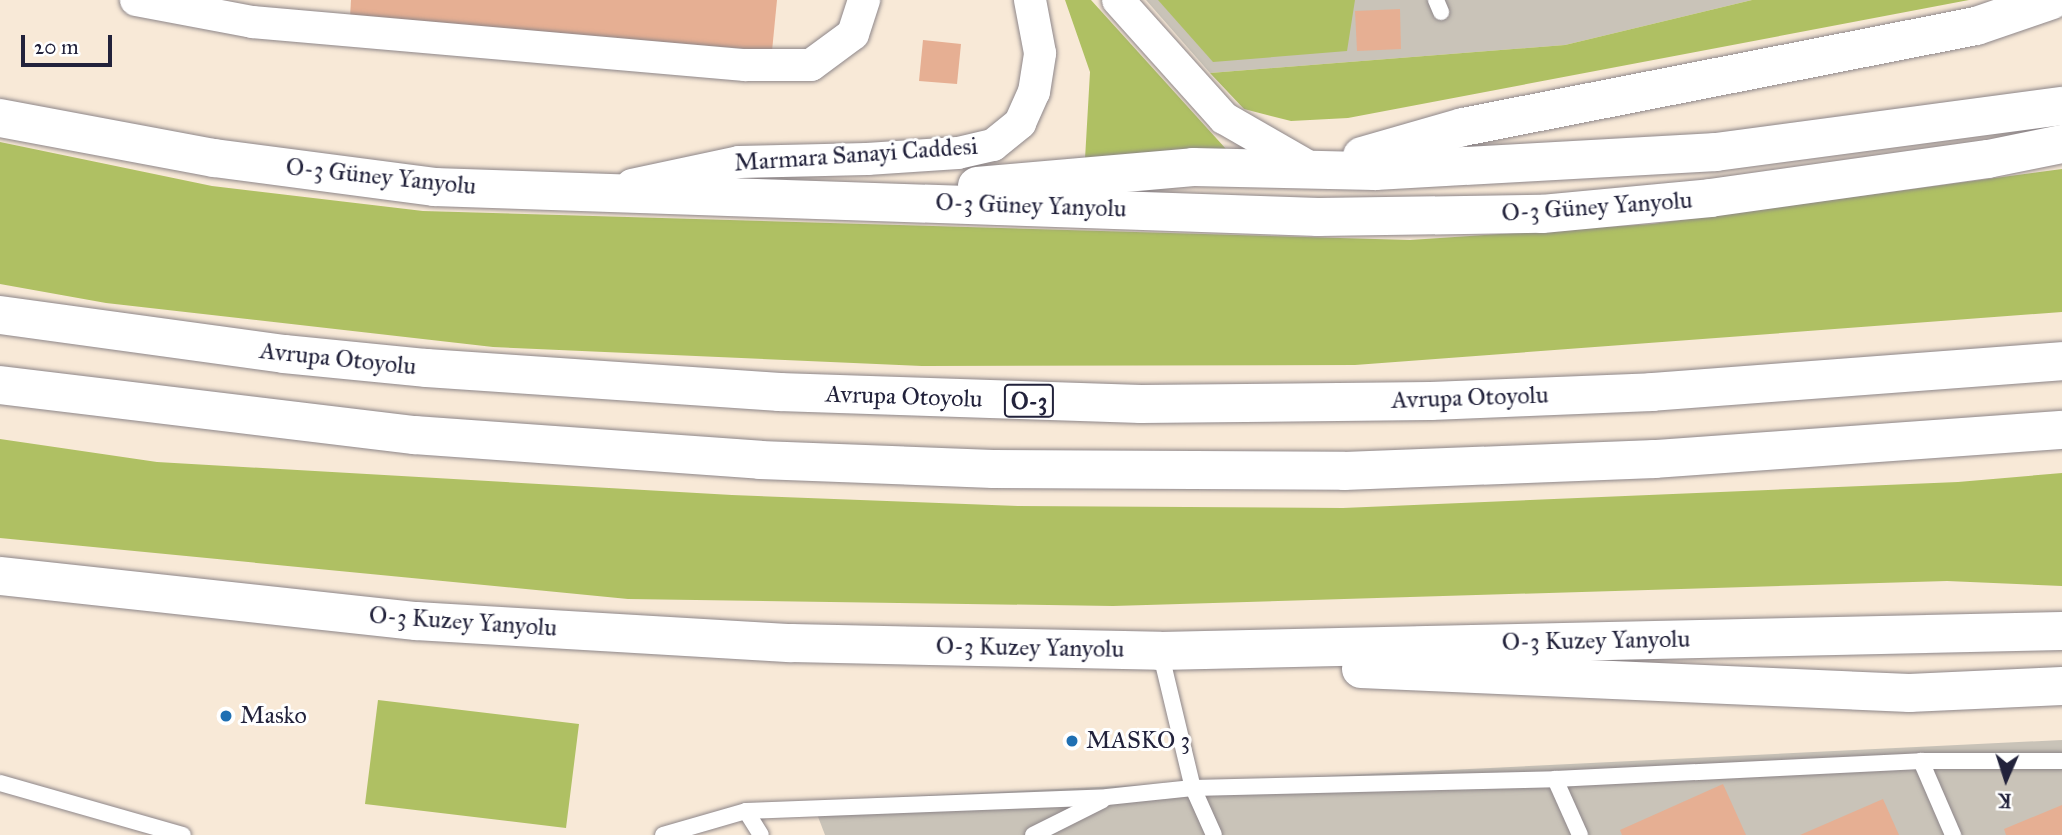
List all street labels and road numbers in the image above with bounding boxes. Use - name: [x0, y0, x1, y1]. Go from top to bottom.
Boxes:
- street label: Marmara Sanayi Caddesi: [733, 132, 979, 178]
- street label: O-3 Güney Yanyolu: [284, 153, 478, 201]
- street label: O-3 Güney Yanyolu: [1501, 186, 1693, 228]
- street label: O-3 Güney Yanyolu: [935, 188, 1127, 224]
- street label: Avrupa Otoyolu: [258, 336, 418, 382]
- street label: Avrupa Otoyolu: [825, 380, 983, 414]
- street label: Avrupa Otoyolu: [1391, 381, 1549, 415]
- road number: O-3: [1003, 382, 1055, 420]
- street label: O-3 Kuzey Yanyolu: [368, 601, 558, 643]
- street label: O-3 Kuzey Yanyolu: [1502, 625, 1690, 657]
- street label: O-3 Kuzey Yanyolu: [936, 632, 1124, 664]

